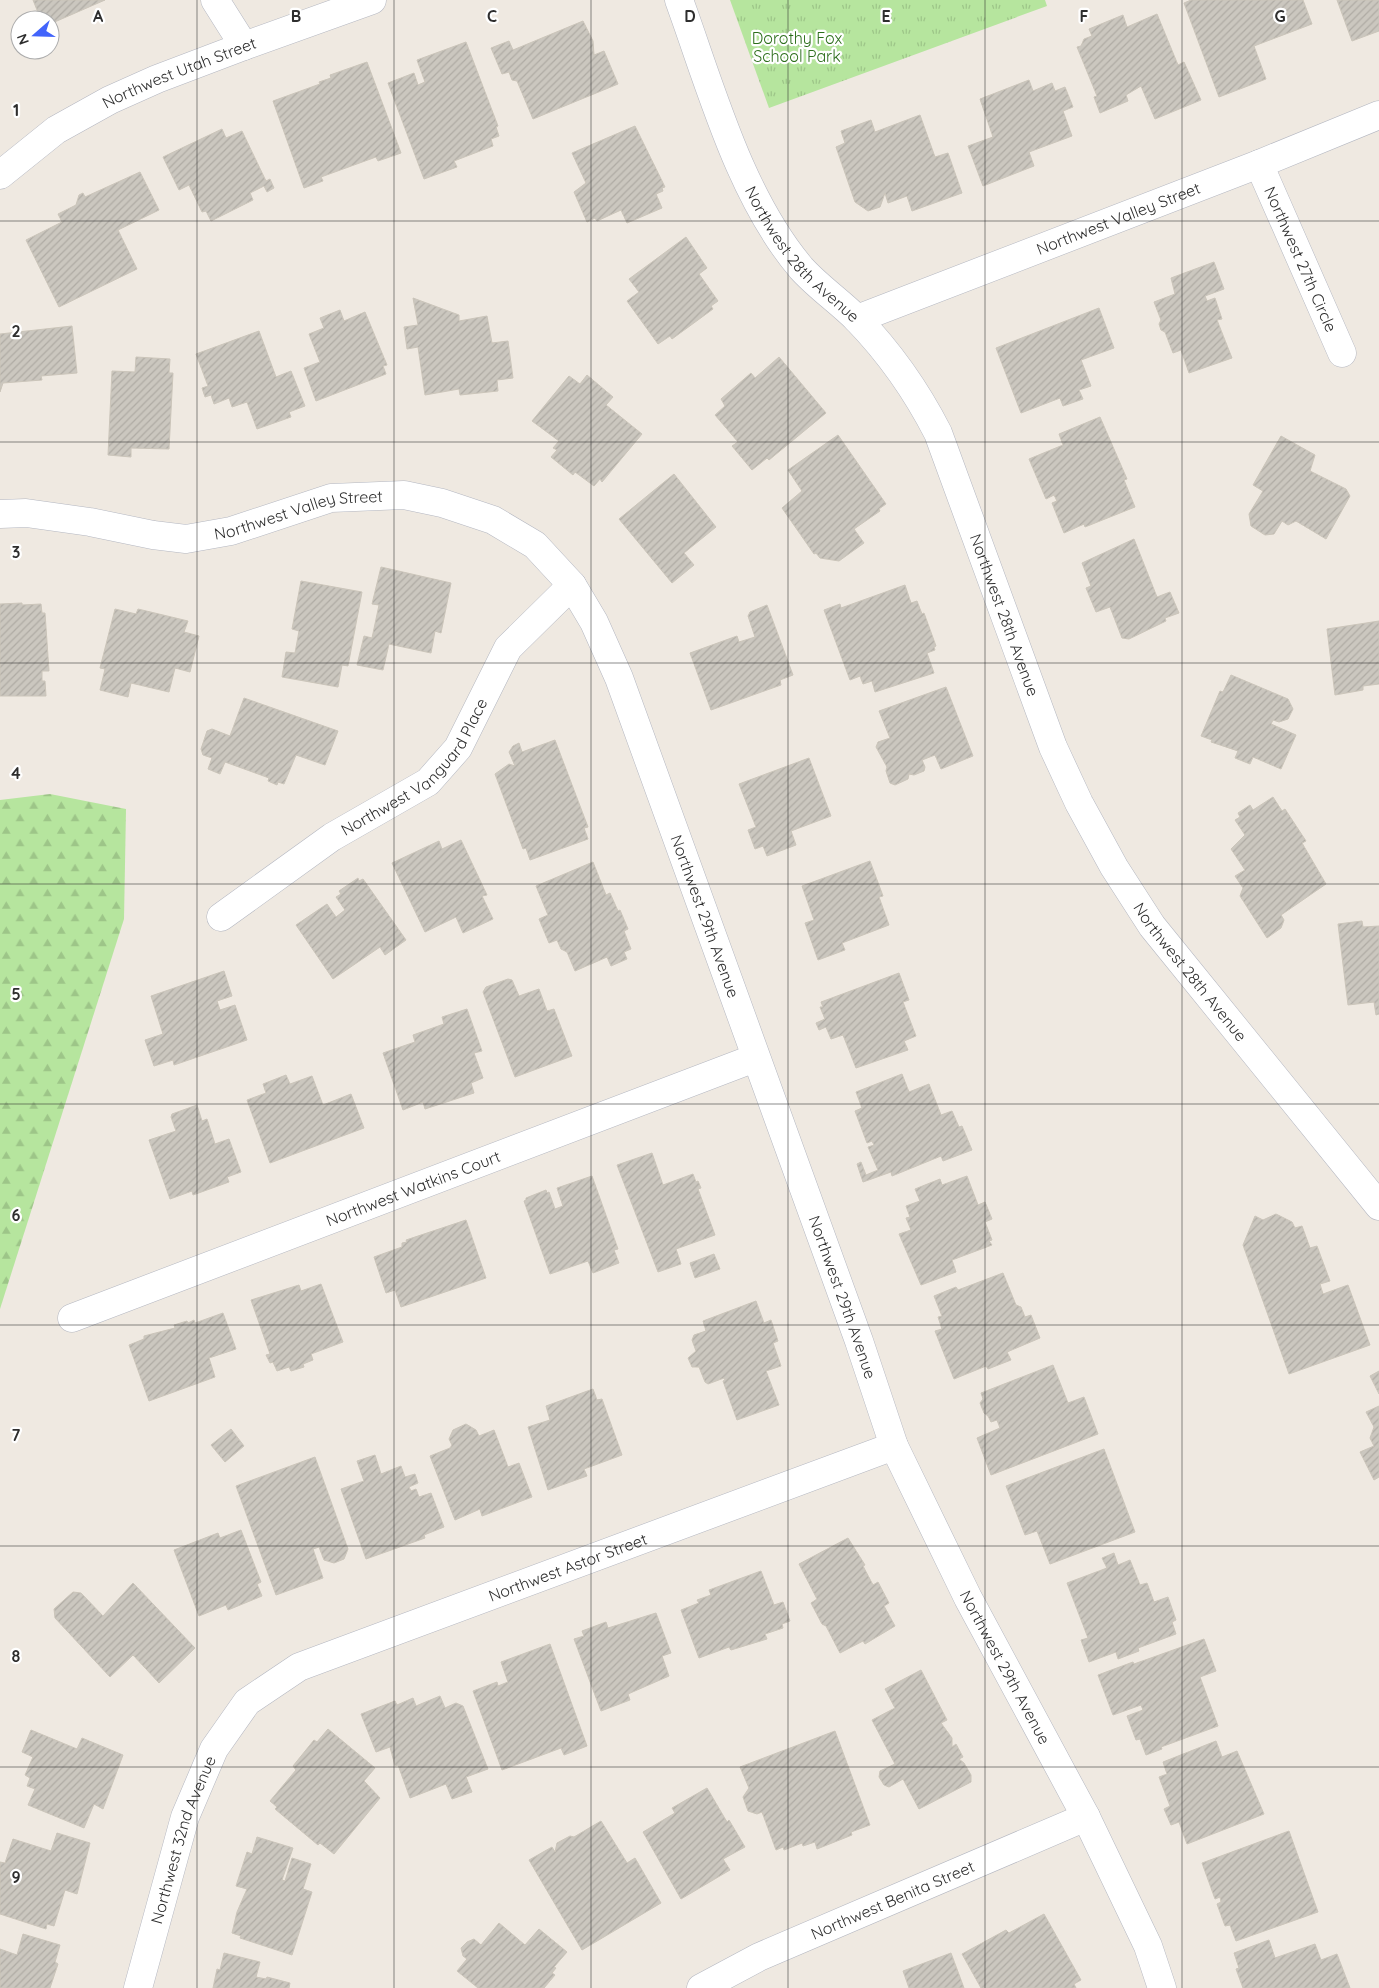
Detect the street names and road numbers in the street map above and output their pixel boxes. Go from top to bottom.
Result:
street label: Northwest Utah Street [98,33,259,113]
street label: Northwest Valley Street [1033,178,1203,259]
street label: Northwest 28th Avenue [741,183,864,326]
street label: Northwest 27th Circle [1260,183,1341,335]
street label: Northwest Valley Street [213,486,383,544]
street label: Northwest 28th Avenue [966,531,1044,699]
street label: Northwest Vanguard Place [337,695,491,840]
street label: Northwest 29th Avenue [667,832,744,1000]
street label: Northwest 28th Avenue [1129,898,1251,1045]
street label: Northwest Watkins Court [323,1146,503,1230]
street label: Northwest 29th Avenue [804,1213,881,1381]
street label: Northwest Astor Street [486,1529,650,1606]
street label: Northwest 29th Avenue [956,1587,1055,1748]
street label: Northwest 32nd Avenue [146,1753,220,1926]
street label: Northwest Benita Street [808,1856,977,1944]

